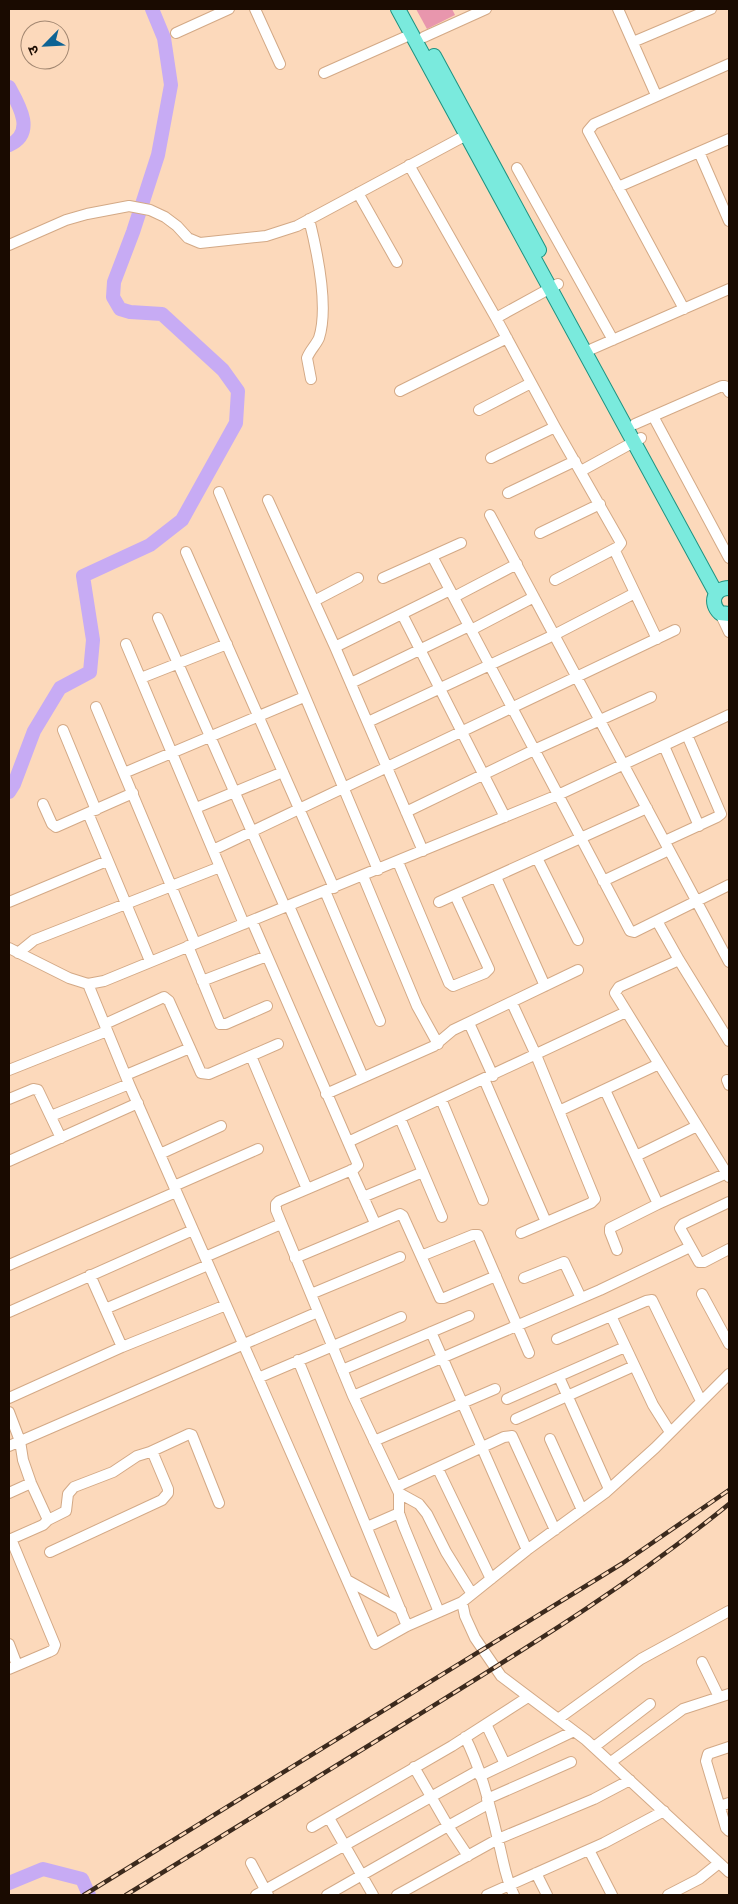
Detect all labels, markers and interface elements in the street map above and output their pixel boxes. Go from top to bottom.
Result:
north arrow [20,20,70,70]
text: उ [25,42,44,57]

